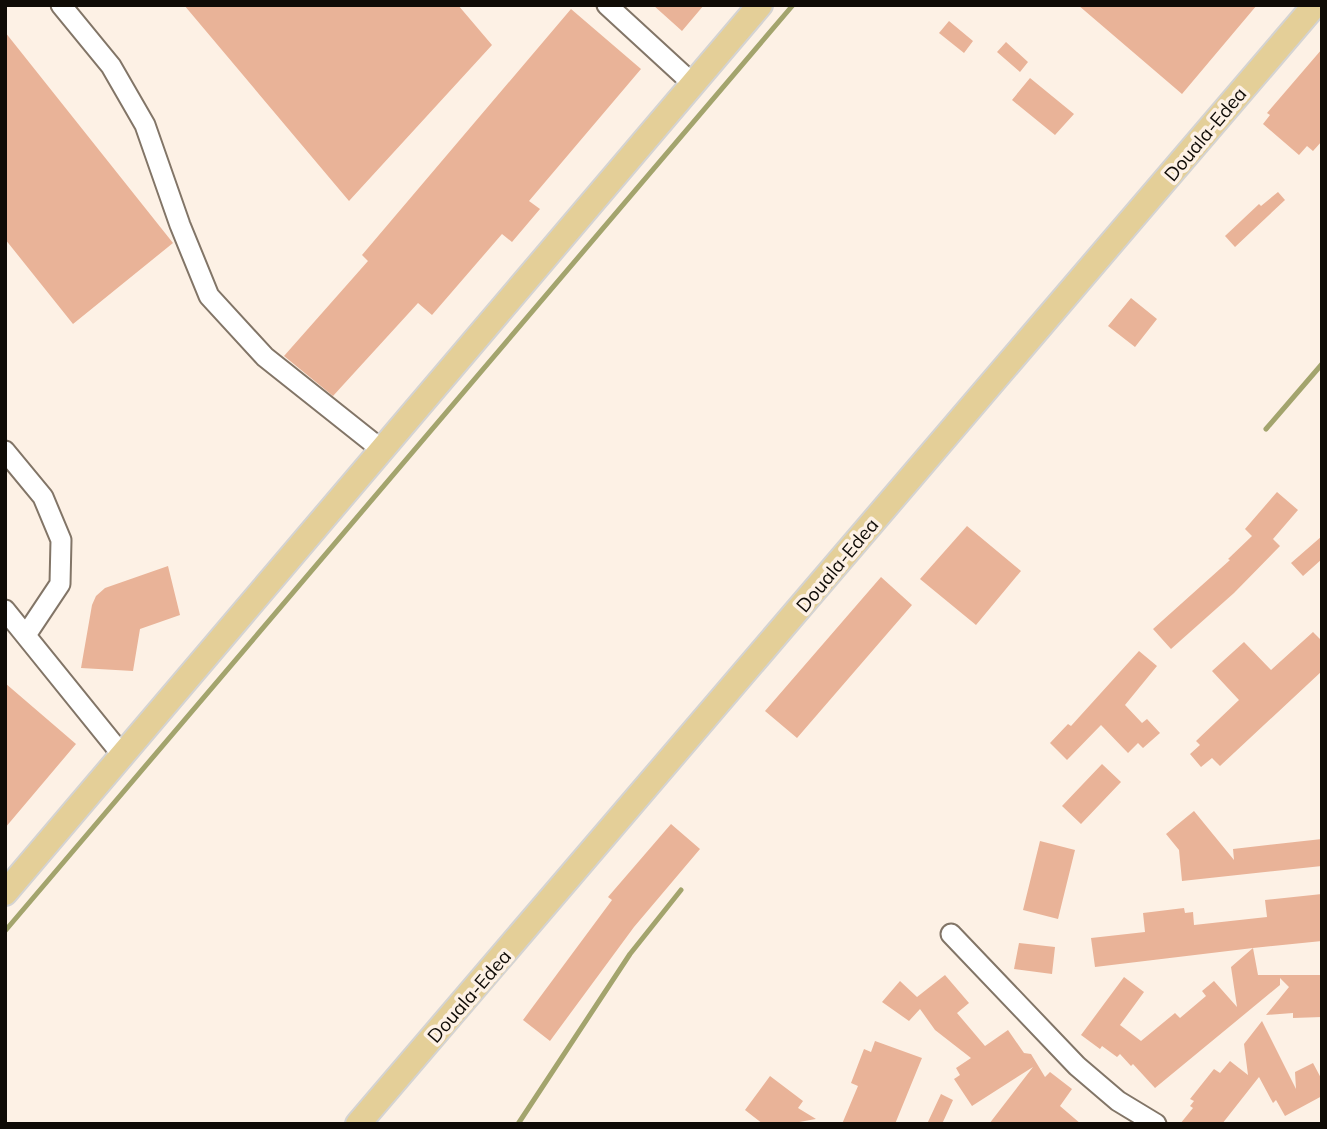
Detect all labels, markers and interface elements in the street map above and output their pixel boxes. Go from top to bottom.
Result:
street label: Douala-Edea [1159,82,1251,186]
street label: Douala-Edea [791,513,883,617]
street label: Douala-Edea [422,944,516,1048]

